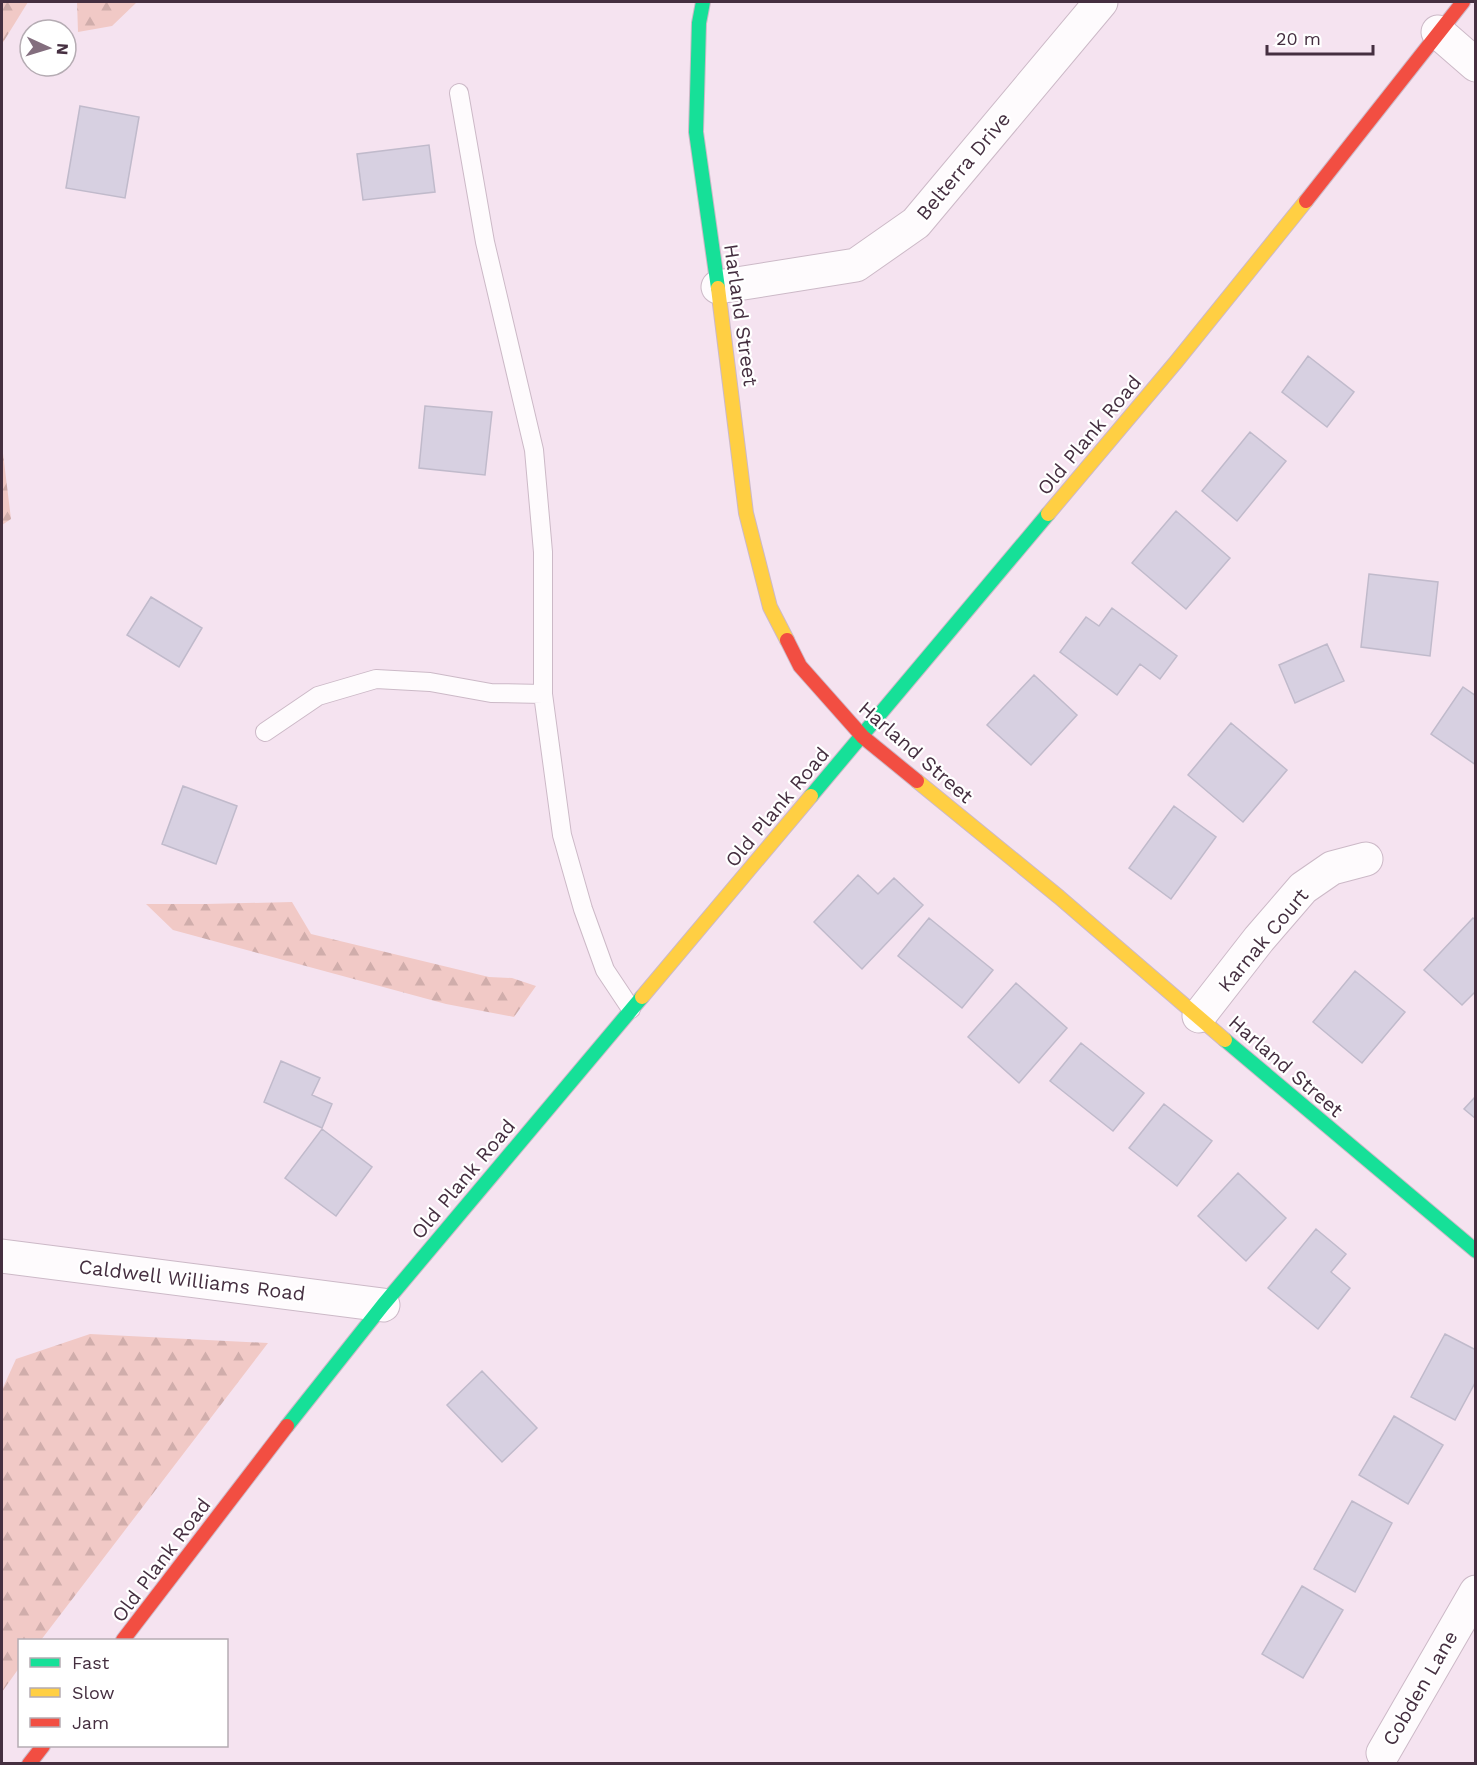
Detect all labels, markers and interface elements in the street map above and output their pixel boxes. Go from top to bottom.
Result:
north arrow [18,18,78,78]
scale bar [1267,18,1374,56]
text: 20 m [1276,28,1321,49]
text: N [53,42,72,56]
street label: Belterra Drive [911,107,1015,225]
street label: Harland Street [719,242,763,388]
street label: Old Plank Road [1032,370,1146,500]
street label: Harland Street [854,696,978,809]
street label: Old Plank Road [720,742,834,872]
street label: Karnak Court [1213,883,1314,997]
street label: Harland Street [1224,1010,1348,1123]
street label: Old Plank Road [406,1114,520,1244]
street label: Caldwell Williams Road [77,1254,307,1306]
street label: Old Plank Road [107,1493,215,1627]
street label: Cobden Lane [1377,1626,1463,1750]
legend [18,1639,228,1747]
text: Fast [72,1652,110,1673]
text: Slow [72,1682,115,1703]
text: Jam [72,1712,109,1733]

